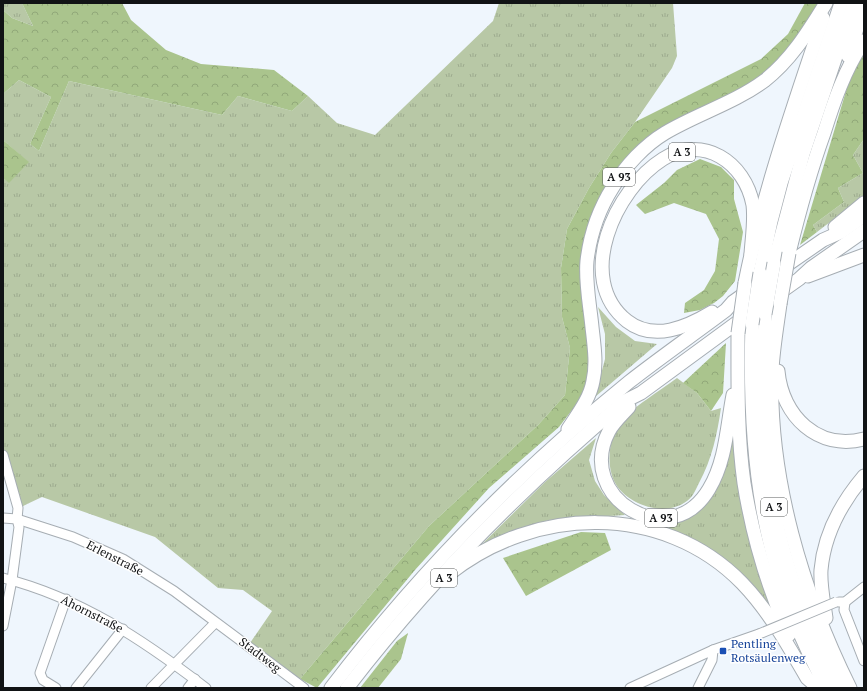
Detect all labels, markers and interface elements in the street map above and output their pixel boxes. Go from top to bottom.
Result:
road number: A 3 [669,143,695,161]
road number: A 93 [603,168,635,186]
road number: A 3 [761,498,787,516]
road number: A 93 [645,509,677,527]
street label: Erlenstraße [84,537,146,578]
road number: A 3 [431,569,457,587]
street label: Ahornstraße [59,592,126,636]
street label: Stadtweg [236,634,285,676]
place label: Pentling Rotsäulenweg [731,636,806,665]
marker: Pentling Rotsäulenweg [718,646,728,656]

